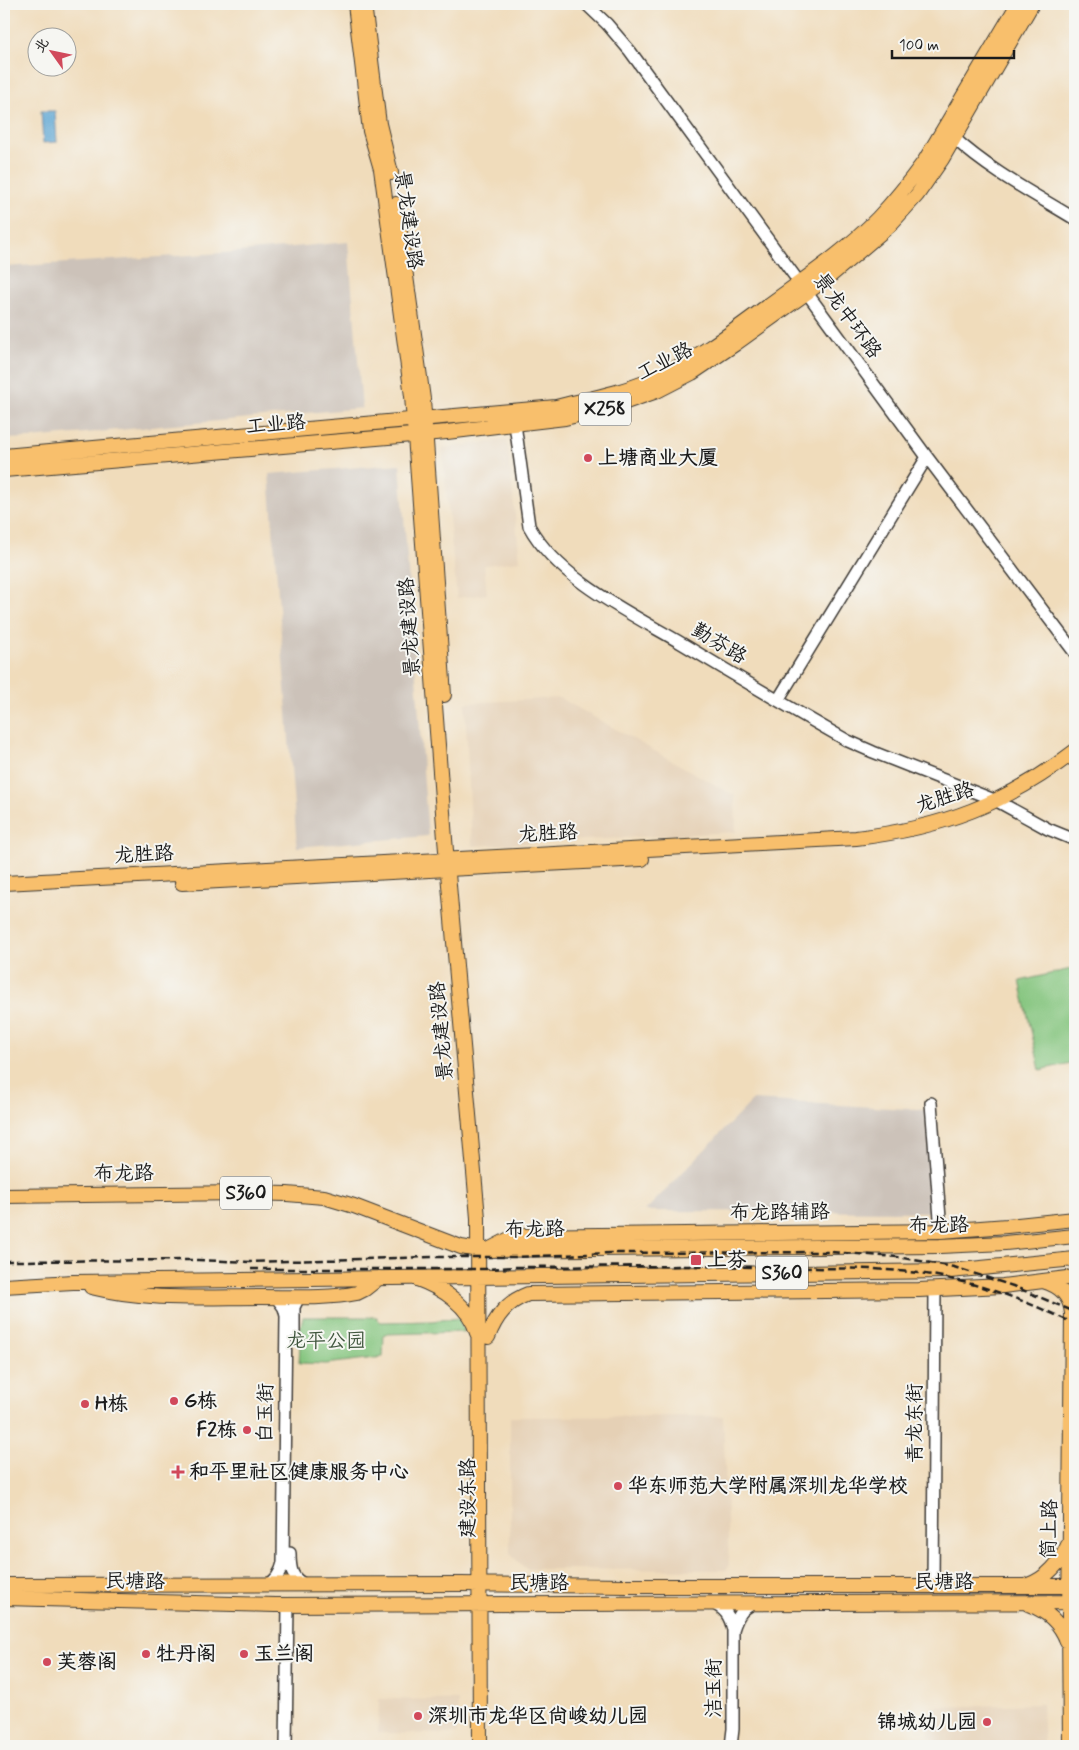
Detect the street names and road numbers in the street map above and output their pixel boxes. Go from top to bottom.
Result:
street label: 景龙建设路 [388,169,428,272]
street label: 景龙中环路 [807,268,888,365]
street label: 工业路 [632,336,699,388]
road number: X258 [579,392,631,426]
street label: 工业路 [245,409,308,441]
street label: 景龙建设路 [393,575,427,678]
street label: 勤芬路 [686,617,753,672]
street label: 龙胜路 [912,776,979,820]
street label: 龙胜路 [517,819,580,849]
street label: 龙胜路 [113,840,176,870]
street label: 景龙建设路 [424,979,460,1082]
street label: 布龙路 [94,1160,155,1188]
road number: S360 [220,1176,272,1210]
street label: 布龙路辅路 [730,1199,831,1227]
street label: 布龙路 [909,1212,970,1240]
street label: 布龙路 [505,1216,566,1244]
road number: S360 [756,1256,808,1290]
street label: 白玉街 [252,1383,280,1443]
street label: 青龙东街 [902,1383,929,1463]
street label: 建设东路 [455,1457,482,1538]
street label: 简上路 [1036,1498,1064,1559]
street label: 民塘路 [105,1568,166,1596]
street label: 民塘路 [914,1569,975,1596]
street label: 民塘路 [509,1570,570,1597]
street label: 洁玉街 [701,1658,728,1718]

